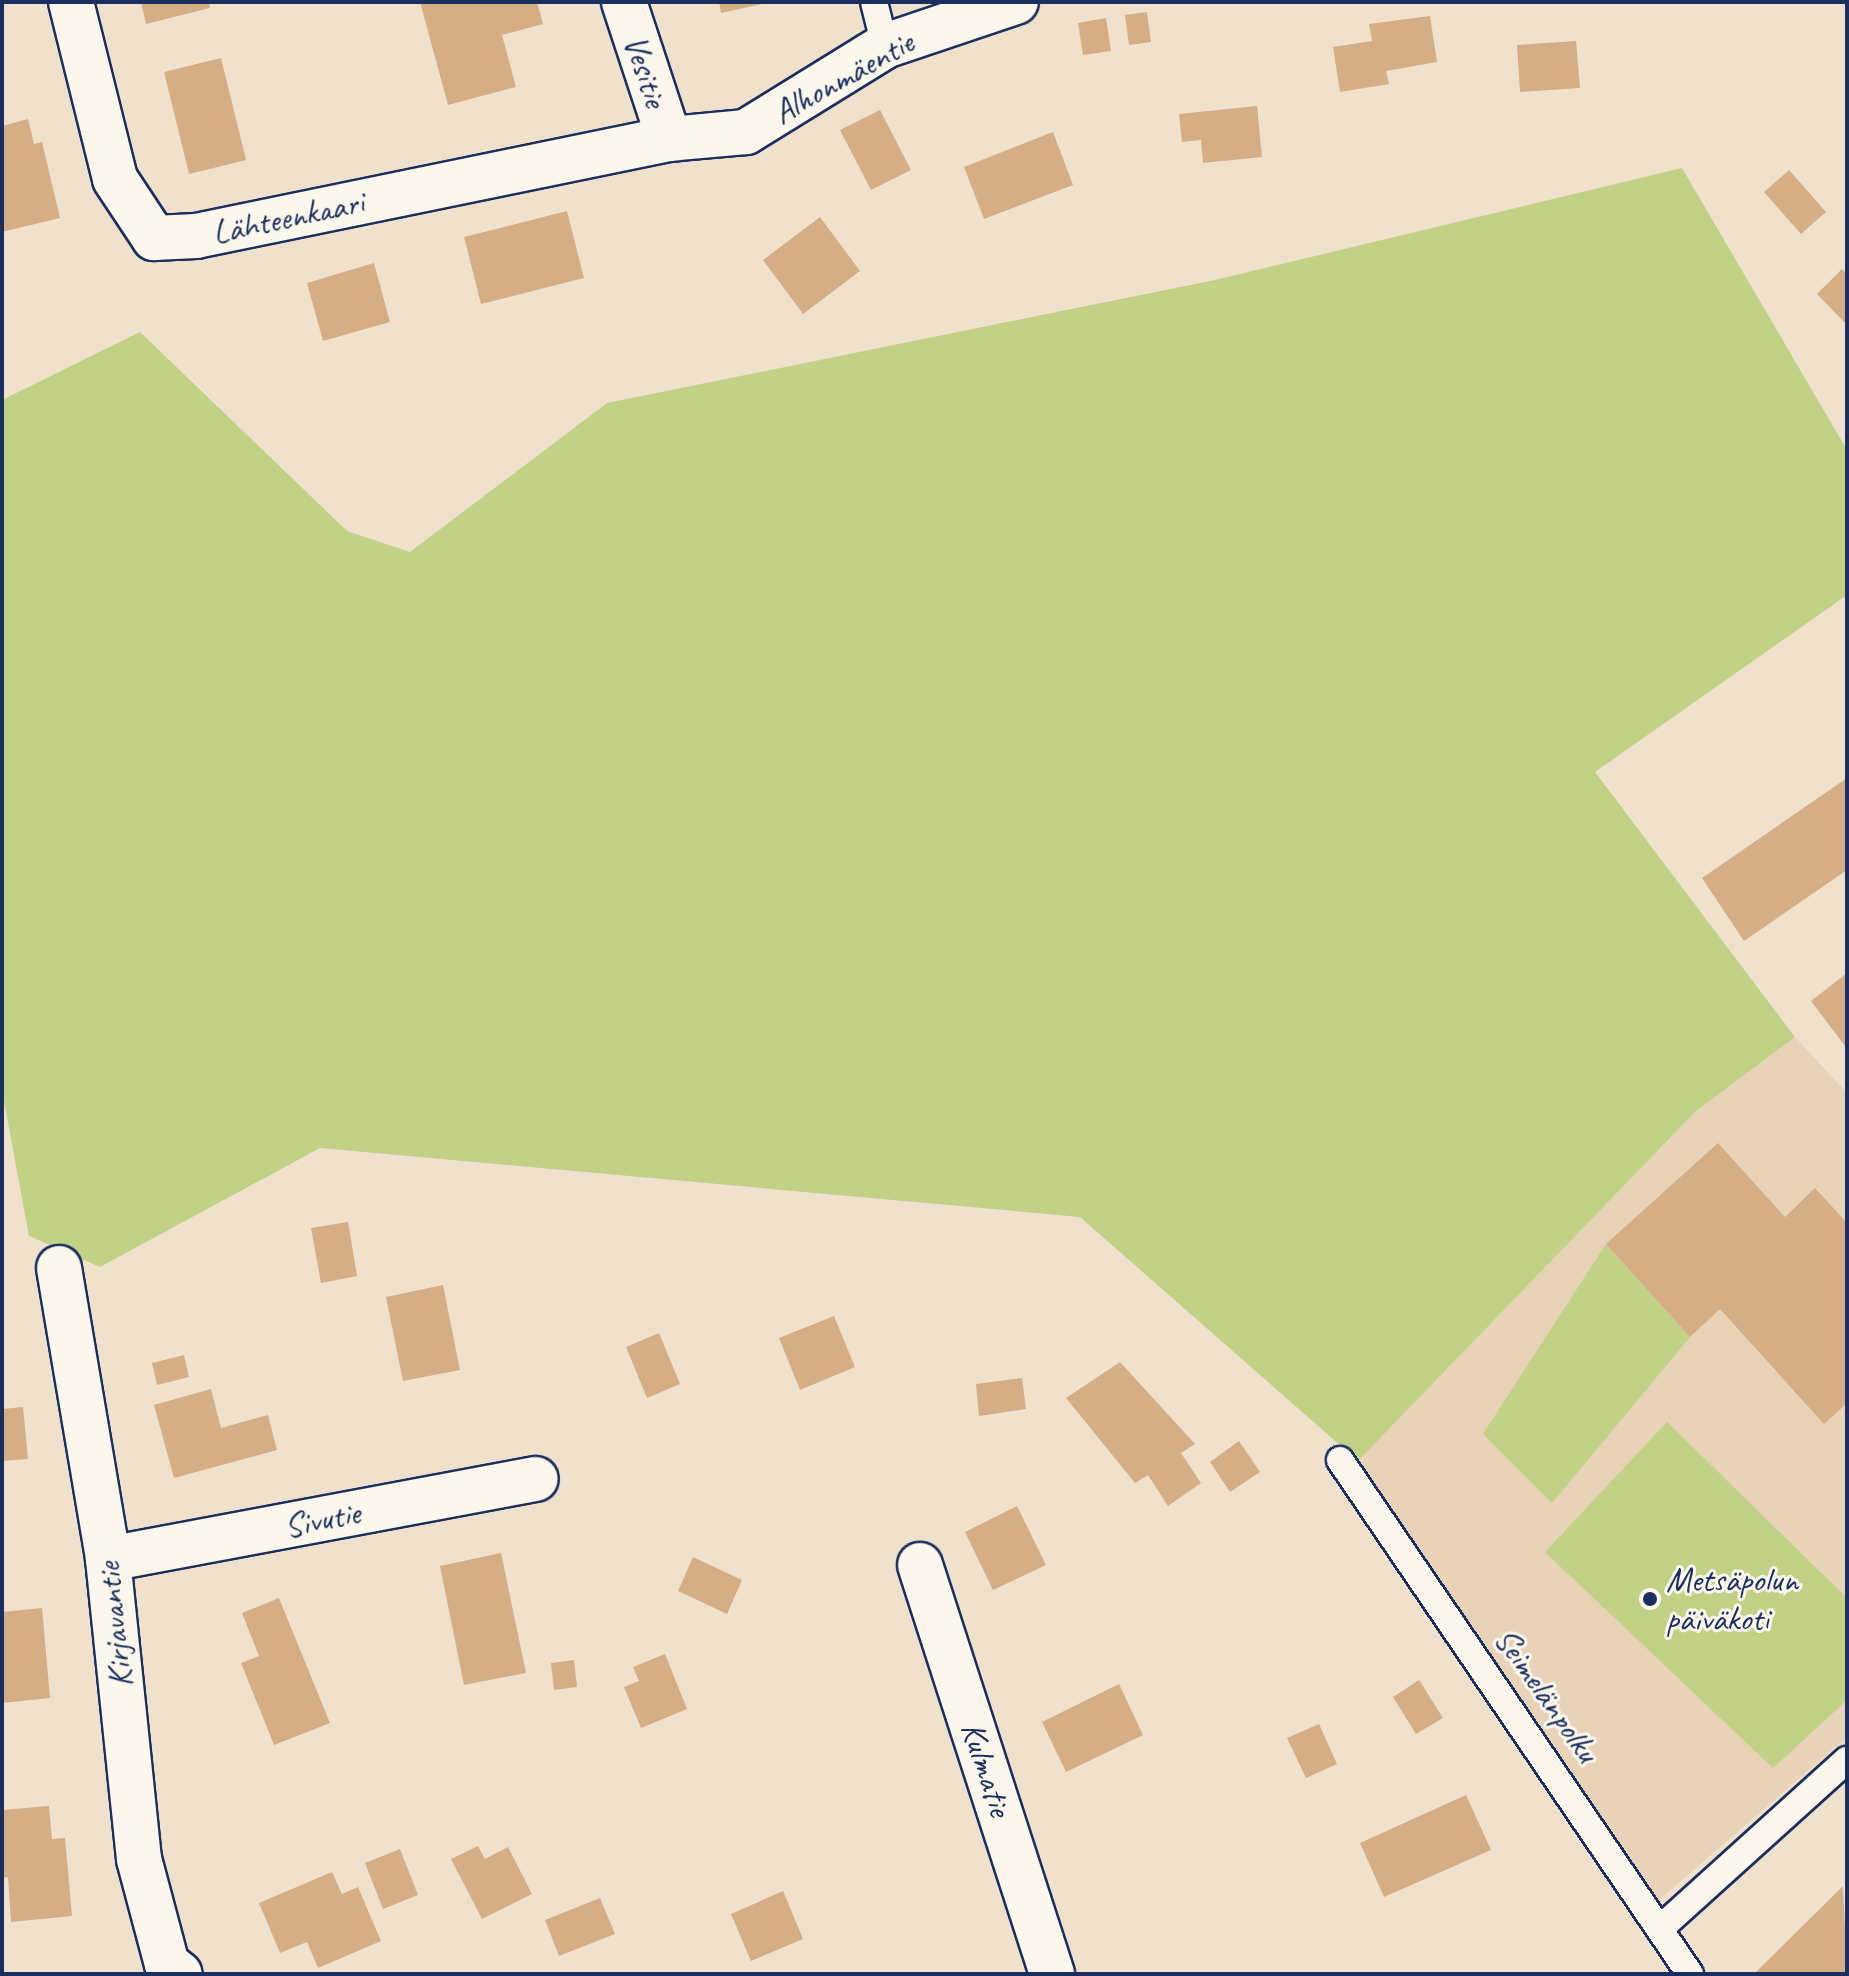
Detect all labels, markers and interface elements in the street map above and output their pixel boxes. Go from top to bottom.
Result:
street label: Alhonmäentie [766,22,920,132]
street label: Vesitie [615,30,677,112]
street label: Lähteenkaari [209,181,367,253]
street label: Sivutie [281,1492,363,1546]
place label: Metsäpolun päiväkoti [1666,1559,1798,1638]
street label: Kirjavantie [87,1560,141,1690]
marker: Metsäpolun päiväkoti [1641,1590,1659,1608]
street label: Seimelänpolku [1486,1620,1608,1770]
street label: Kulmatie [953,1717,1021,1821]

